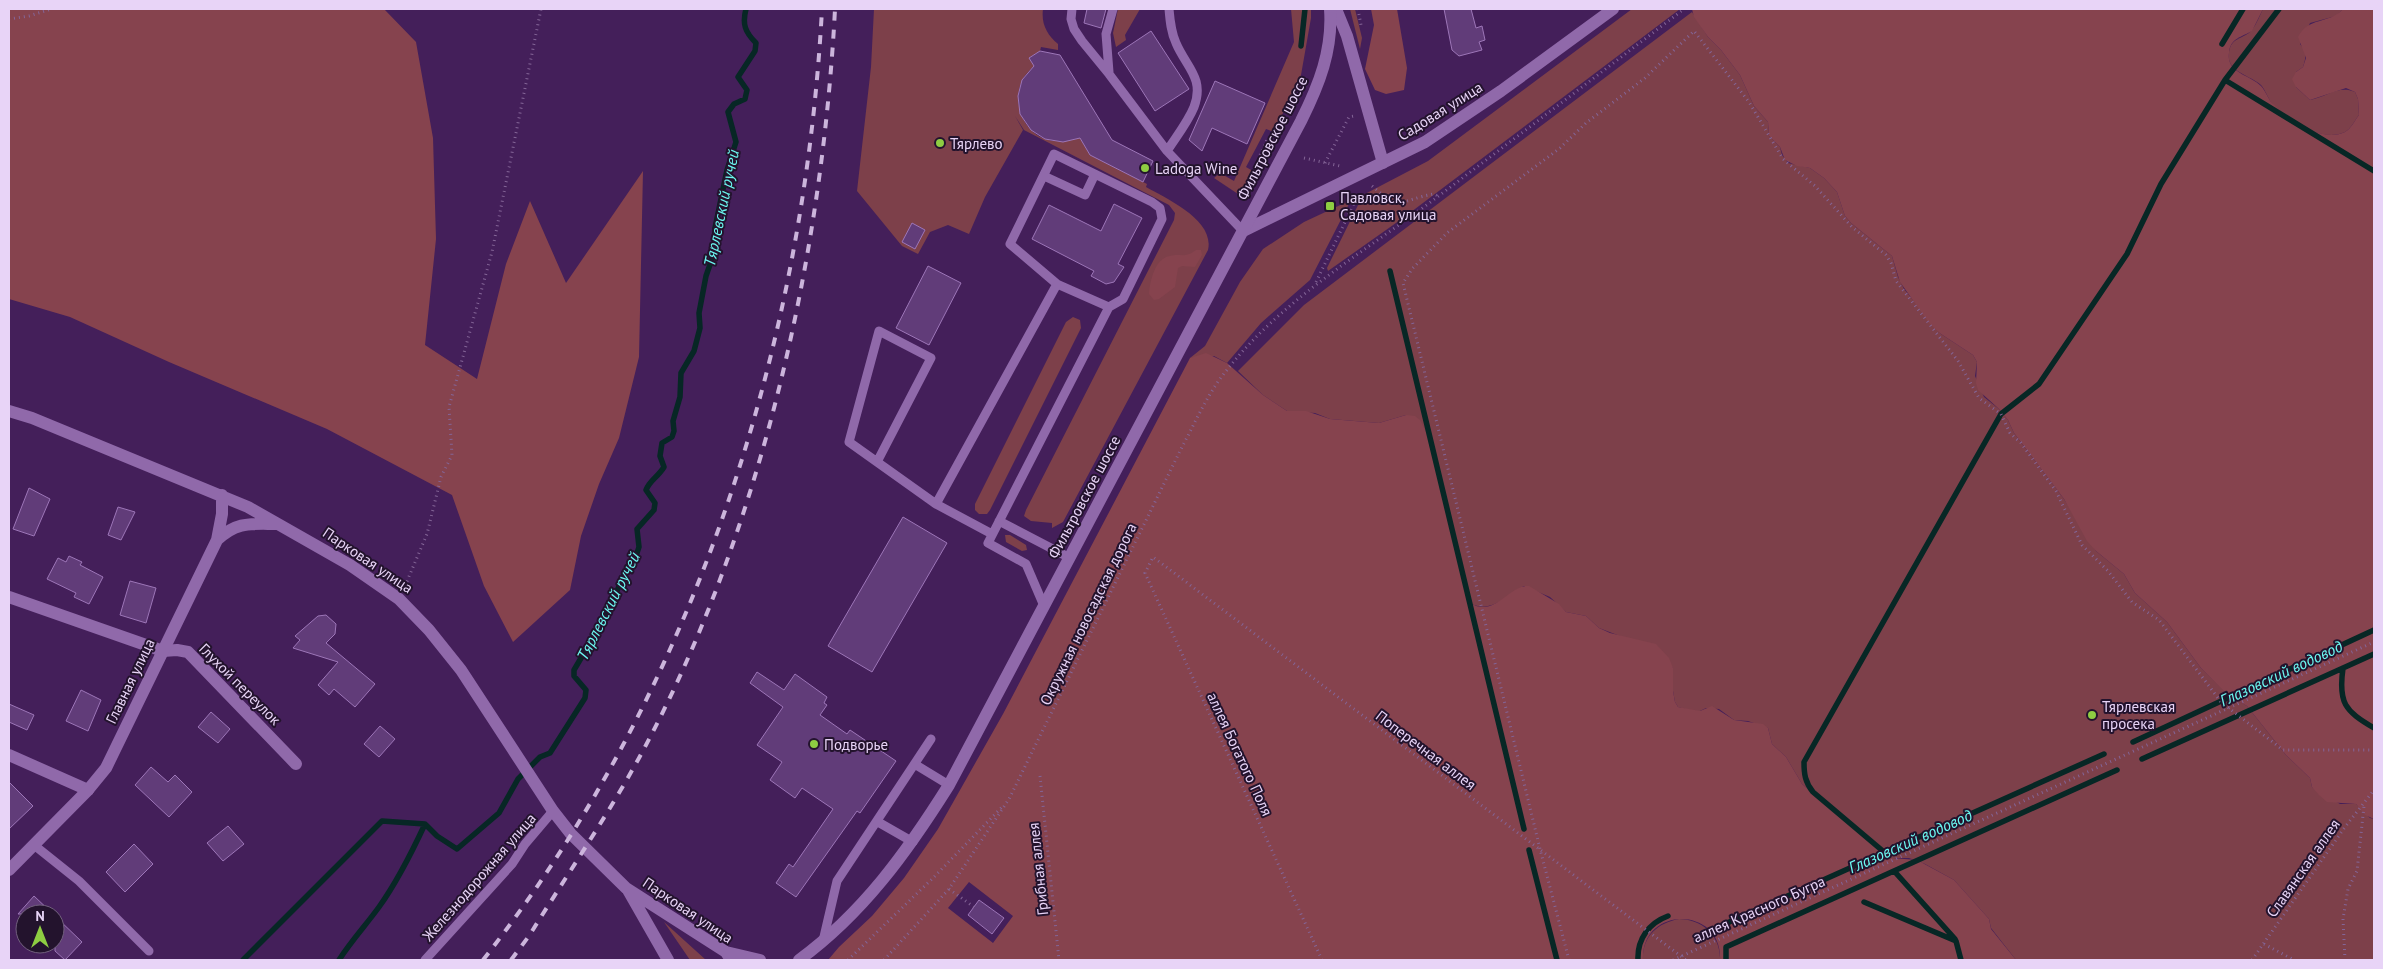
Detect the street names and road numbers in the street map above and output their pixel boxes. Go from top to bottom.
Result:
street label: Фильтровское шоссе [1233,73,1311,203]
street label: Садовая улица [1394,77,1486,145]
street label: Фильтровское шоссе [1044,432,1124,562]
street label: Окружная новосадская дорога [1035,520,1141,708]
street label: Парковая улица [319,523,417,597]
street label: Главная улица [101,635,159,727]
street label: Глухой переулок [195,639,285,729]
street label: аллея Богатого Поля [1203,689,1277,819]
street label: Поперечная аллея [1372,706,1480,794]
street label: Железнодорожная улица [417,809,540,946]
street label: Славянская аллея [2262,815,2344,921]
street label: Грибная аллея [1024,822,1052,916]
street label: аллея Красного Бугра [1690,871,1828,947]
street label: Парковая улица [639,873,737,947]

